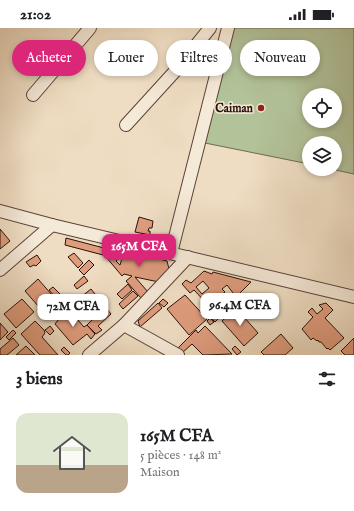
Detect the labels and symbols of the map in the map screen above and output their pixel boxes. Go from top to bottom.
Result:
place label: Caiman [215,101,254,116]
marker: Caiman [256,103,266,113]
pin: 165M CFA [98,234,180,268]
pin: 96.4M CFA [194,293,286,327]
pin: 72M CFA [36,294,110,328]

